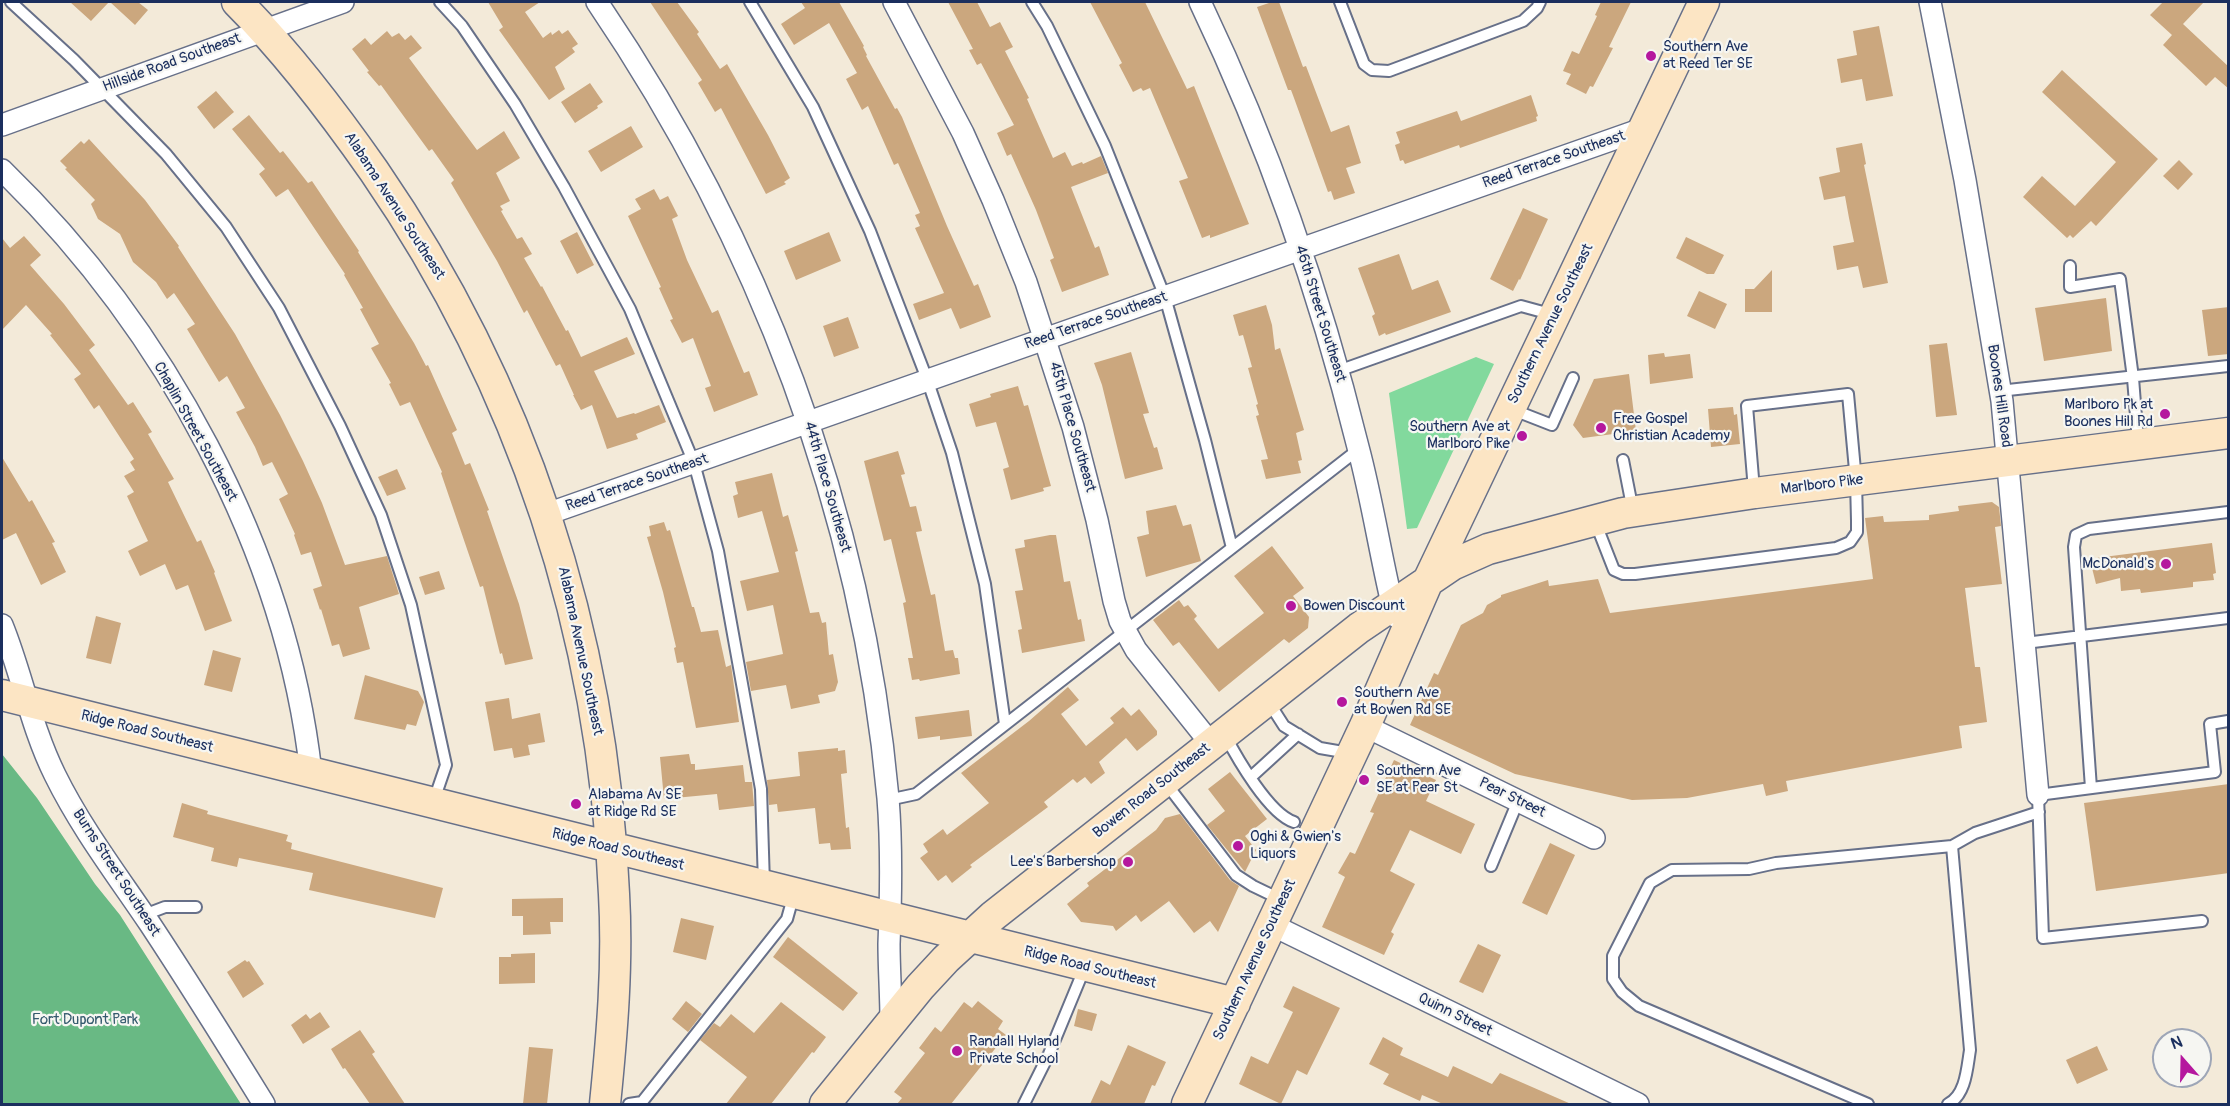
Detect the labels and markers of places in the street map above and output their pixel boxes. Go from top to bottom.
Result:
place label: Southern Ave at Reed Ter SE [1663,38,1753,73]
marker: Southern Ave at Reed Ter SE [1644,49,1658,63]
place label: Marlboro Pk at Boones Hill Rd [2064,396,2153,431]
marker: Marlboro Pk at Boones Hill Rd [2158,407,2172,421]
place label: Free Gospel Christian Academy [1613,410,1730,445]
place label: Southern Ave at Marlboro Pike [1409,418,1510,453]
marker: Free Gospel Christian Academy [1594,421,1608,435]
marker: Southern Ave at Marlboro Pike [1515,429,1529,443]
place label: McDonald's [2082,555,2154,573]
marker: McDonald's [2159,557,2173,571]
place label: Bowen Discount [1303,597,1405,615]
marker: Bowen Discount [1284,599,1298,613]
place label: Southern Ave at Bowen Rd SE [1354,684,1451,719]
marker: Southern Ave at Bowen Rd SE [1335,695,1349,709]
place label: Southern Ave SE at Pear St [1376,762,1461,797]
marker: Southern Ave SE at Pear St [1357,773,1371,787]
place label: Alabama Av SE at Ridge Rd SE [588,786,682,821]
marker: Alabama Av SE at Ridge Rd SE [569,797,583,811]
place label: Oghi & Gwien's Liquors [1250,828,1341,863]
marker: Oghi & Gwien's Liquors [1231,839,1245,853]
place label: Lee's Barbershop [1010,853,1116,871]
marker: Lee's Barbershop [1121,855,1135,869]
place label: Randall Hyland Private School [969,1033,1059,1068]
marker: Randall Hyland Private School [950,1044,964,1058]

